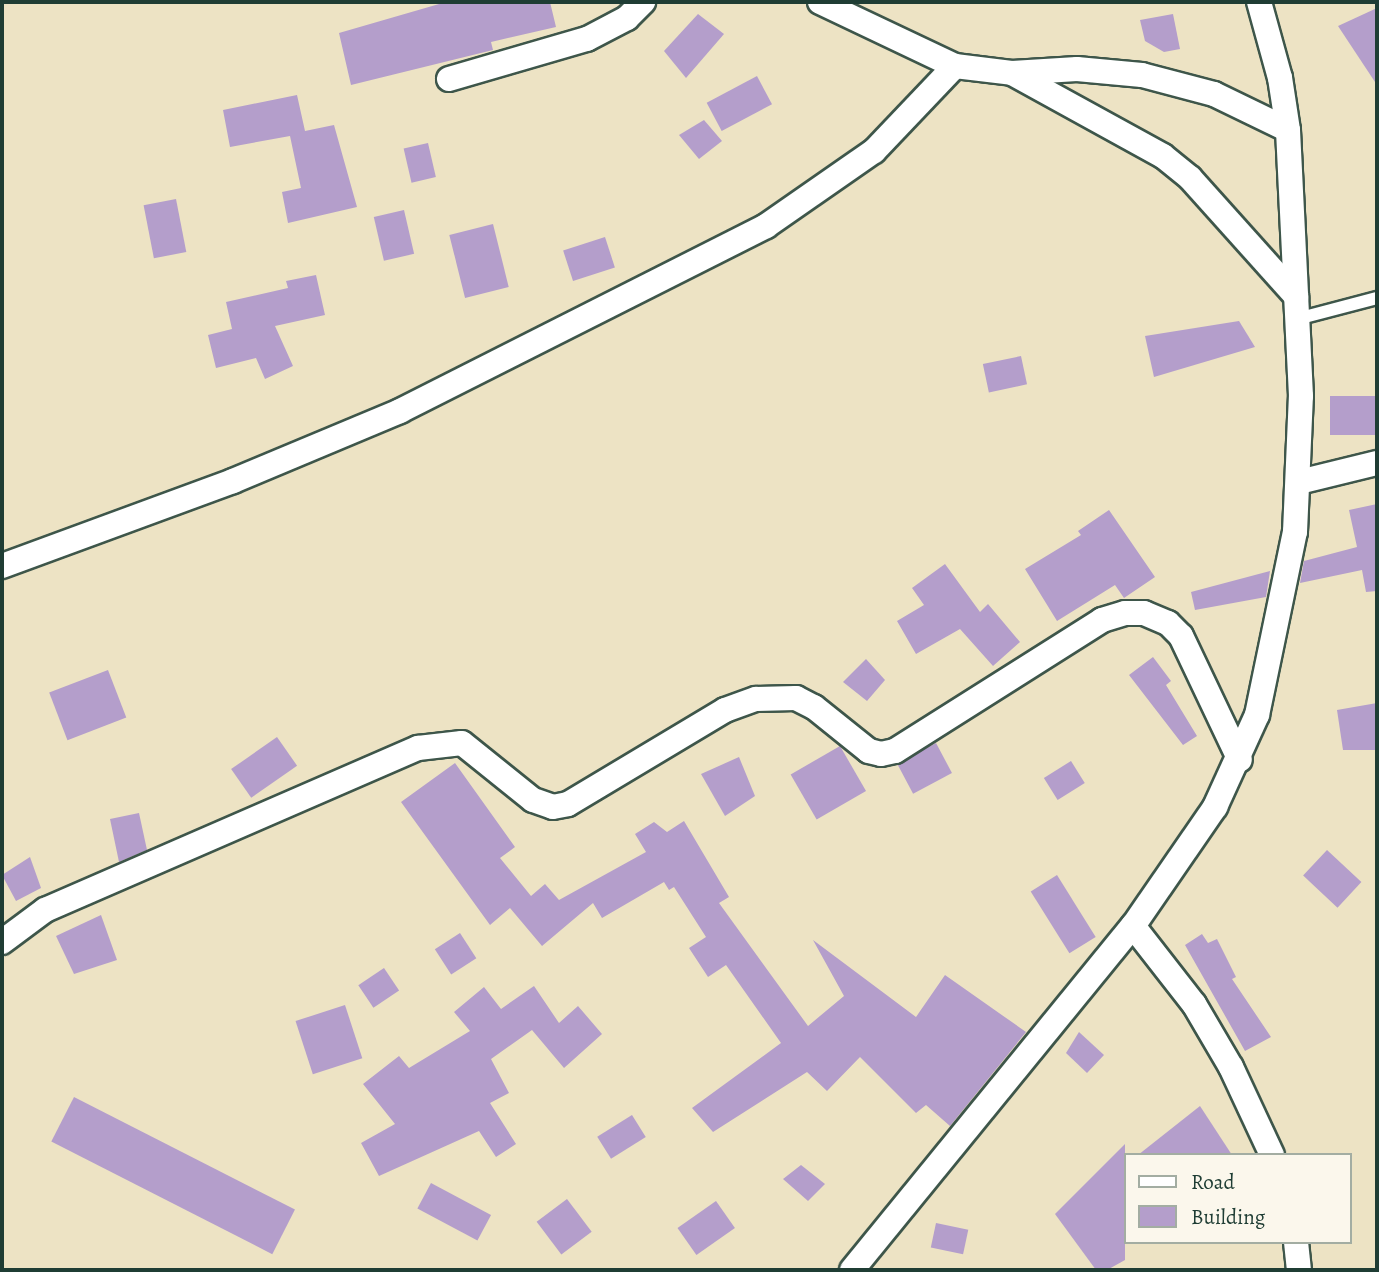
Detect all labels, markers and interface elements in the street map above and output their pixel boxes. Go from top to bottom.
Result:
legend [1124,1153,1351,1244]
text: Road [1191,1168,1235,1196]
text: Building [1191,1203,1265,1231]

